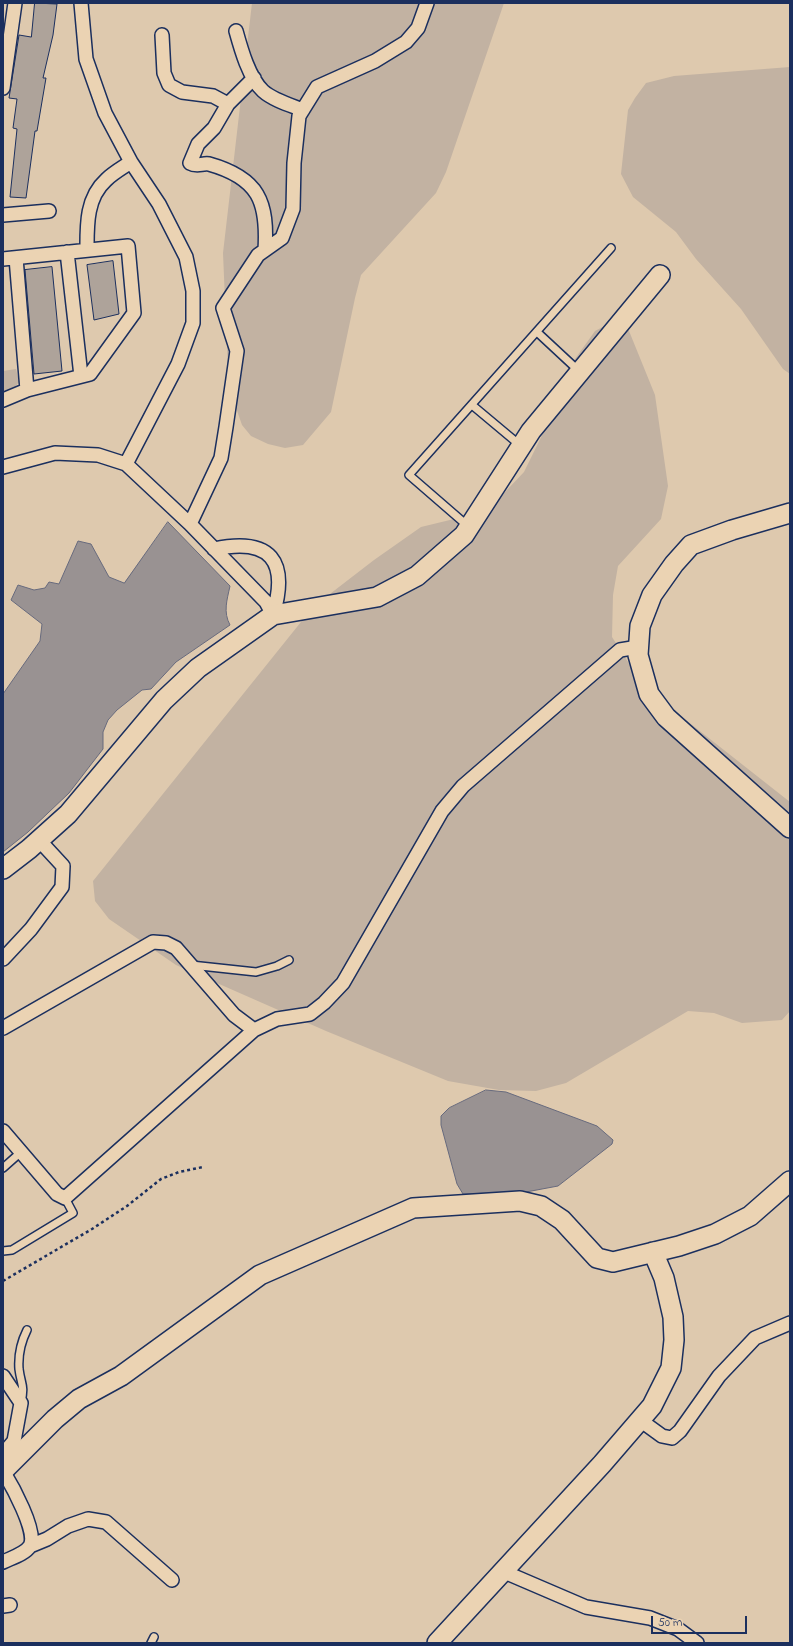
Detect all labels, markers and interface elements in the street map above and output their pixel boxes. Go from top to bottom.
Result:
scale bar [653,1608,749,1634]
text: 50 m [658,1614,682,1632]

